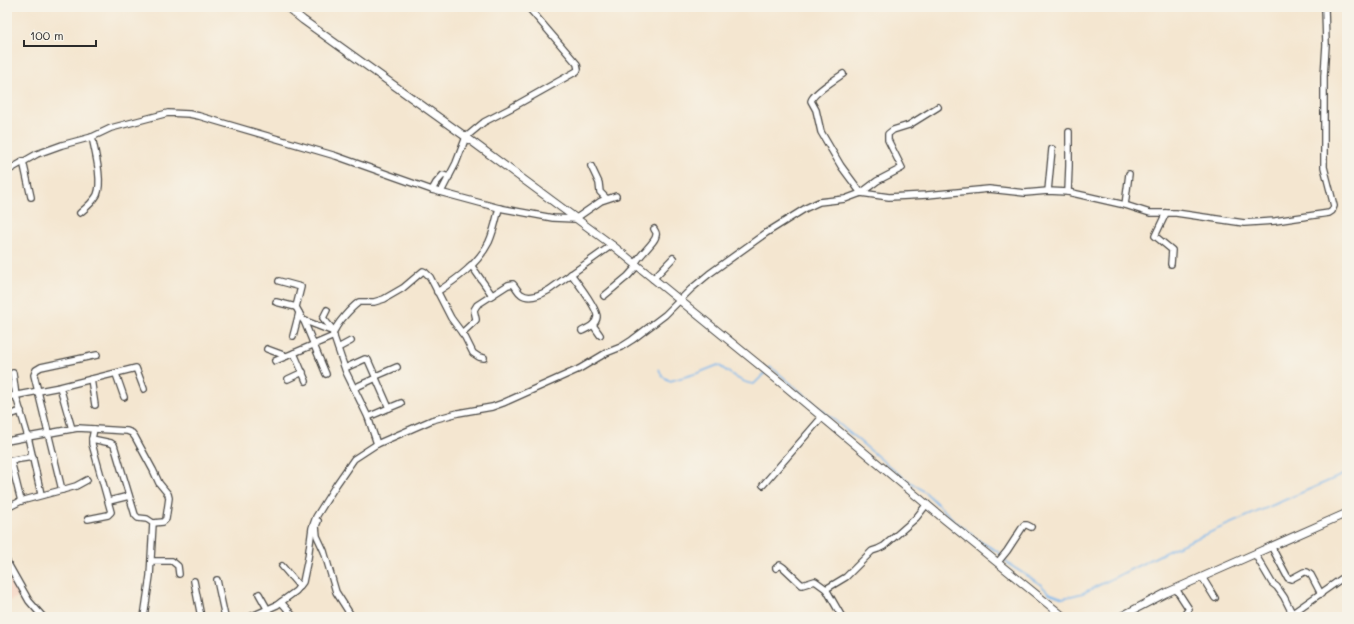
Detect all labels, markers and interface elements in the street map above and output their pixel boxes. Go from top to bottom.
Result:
scale bar [24,22,96,48]
text: 100 m [30,27,64,43]

